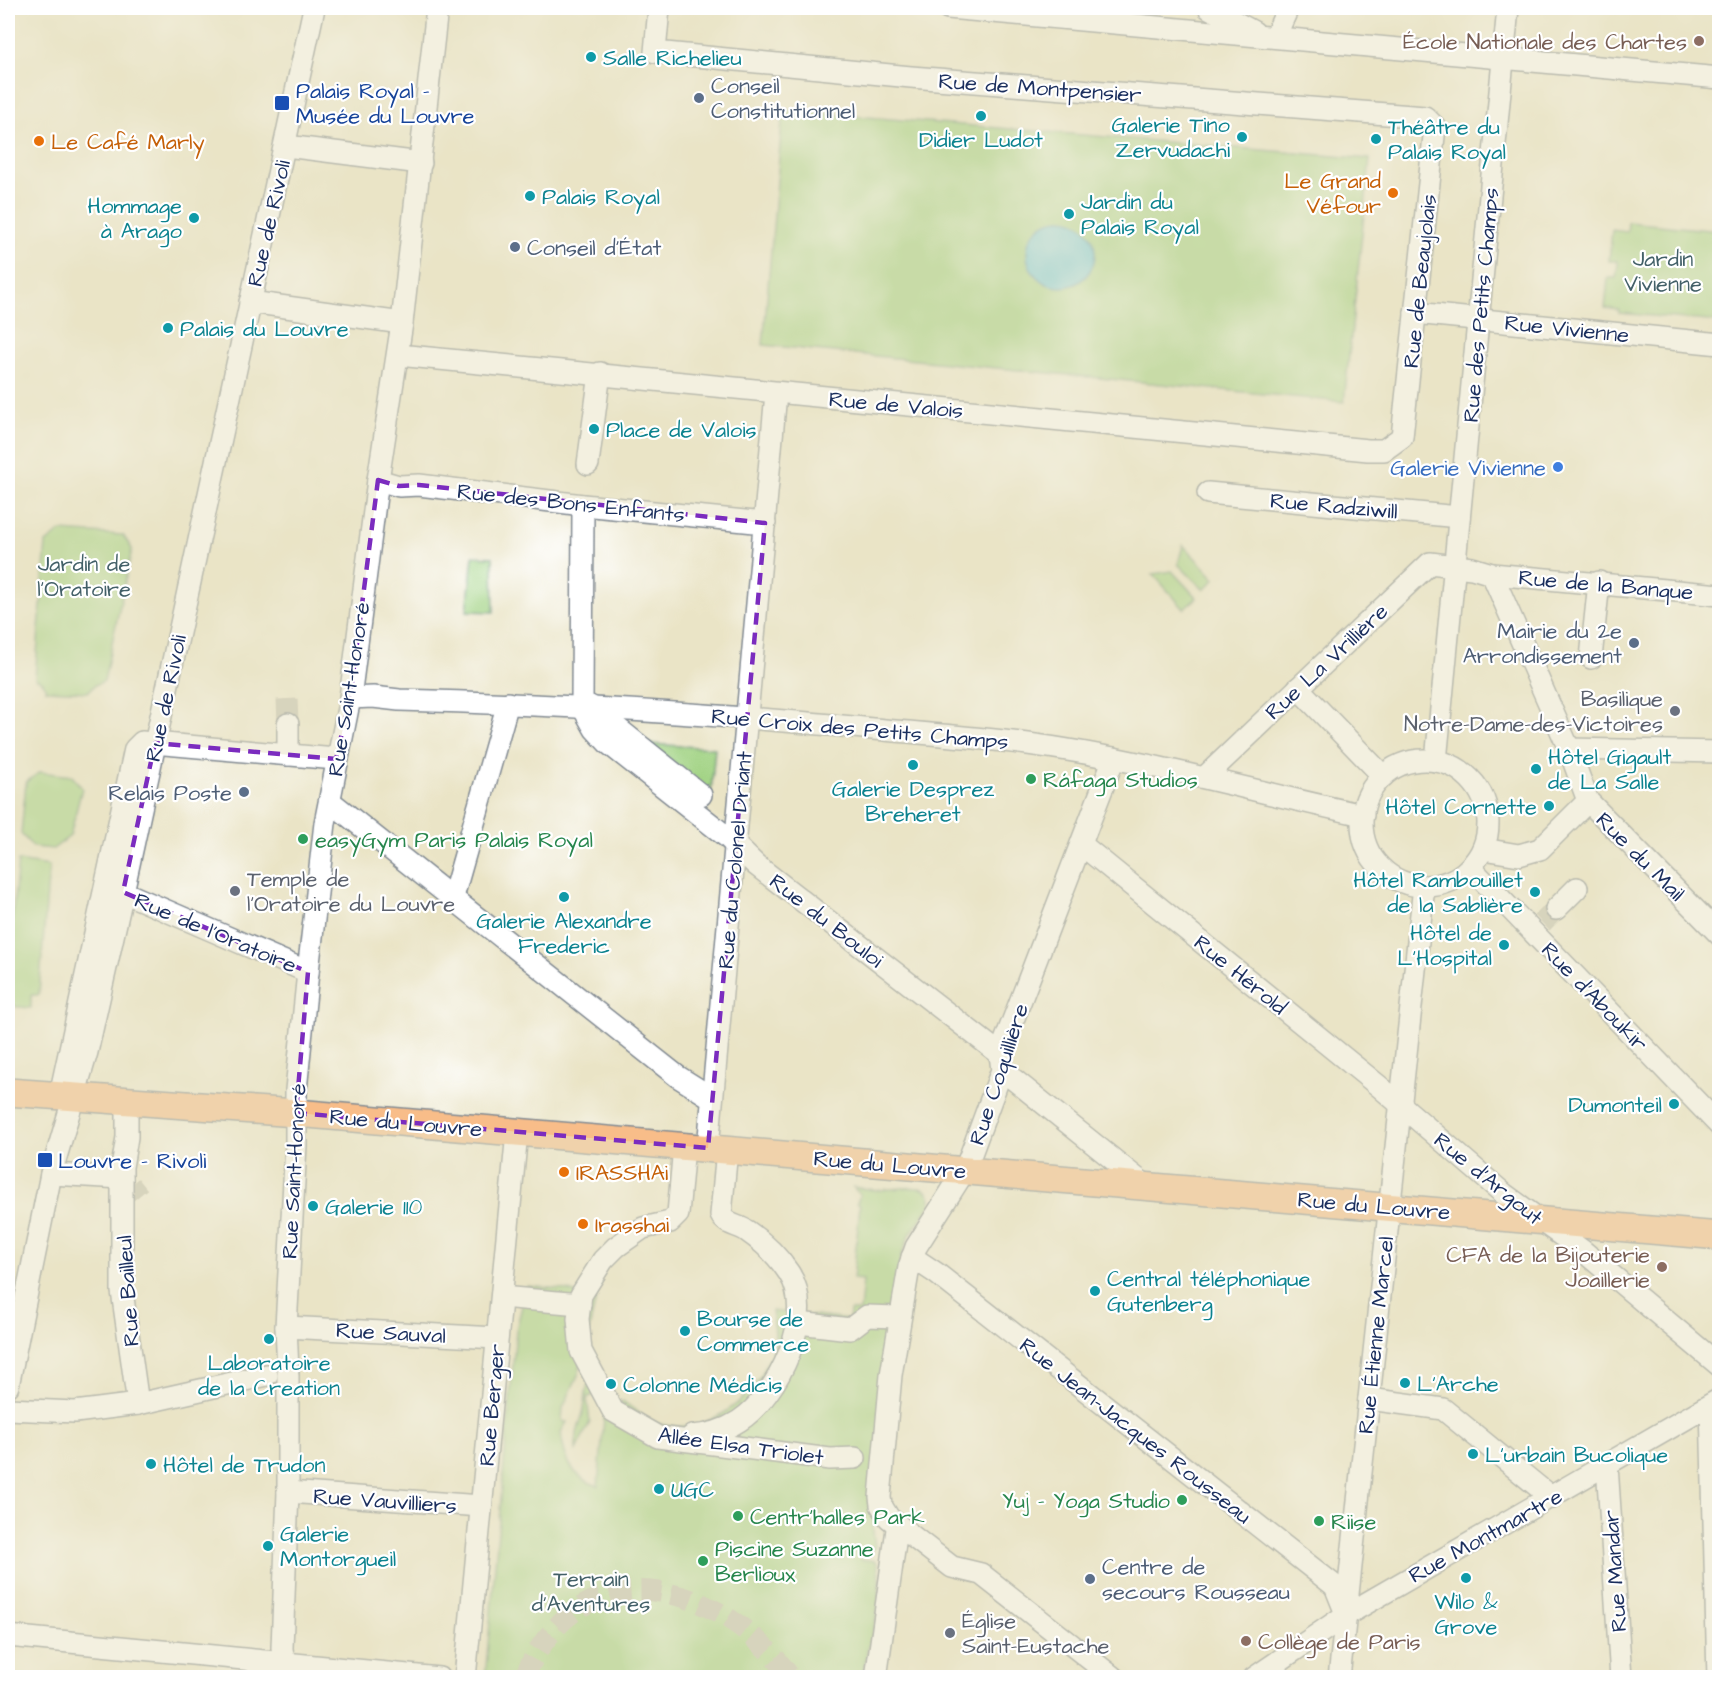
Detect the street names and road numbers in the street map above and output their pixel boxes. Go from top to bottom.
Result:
street label: Rue de Montpensier [937,66,1143,111]
street label: Rue de Rivoli [240,157,299,290]
street label: Rue des Petits Champs [1456,186,1507,424]
street label: Rue de Beaujolais [1396,193,1445,370]
street label: Rue Vivienne [1503,308,1631,351]
street label: Rue de Valois [827,384,964,427]
street label: Rue des Bons Enfants [456,476,686,531]
street label: Rue Radziwill [1269,485,1399,528]
street label: Rue de la Banque [1517,562,1695,609]
street label: Rue La Vrillière [1259,597,1396,727]
street label: Rue Saint-Honoré [320,600,379,779]
street label: Rue de Rivoli [138,632,195,765]
street label: Rue Croix des Petits Champs [710,701,1010,758]
street label: Rue du Colonel Driant [711,750,760,970]
street label: Rue du Mail [1588,805,1692,909]
street label: Rue du Bouloi [762,867,890,976]
street label: Rue de l'Oratoire [130,885,301,982]
street label: Rue Hérold [1187,928,1293,1022]
street label: Rue d'Aboukir [1534,935,1654,1059]
street label: Rue Coquillière [962,999,1037,1149]
street label: Rue Saint-Honoré [274,1082,315,1260]
street label: Rue du Louvre [328,1101,484,1146]
street label: Rue d'Argout [1426,1125,1549,1234]
street label: Rue du Louvre [812,1143,968,1188]
street label: Rue du Louvre [1296,1184,1452,1229]
street label: Rue Bailleul [109,1234,148,1347]
street label: Rue Étienne Marcel [1351,1235,1402,1435]
street label: Rue Sauval [335,1315,447,1352]
street label: Rue Jean-Jacques Rousseau [1013,1331,1258,1532]
street label: Rue Berger [472,1343,514,1468]
street label: Allée Elsa Triolet [656,1420,826,1473]
street label: Rue Vauvilliers [312,1481,458,1522]
street label: Rue Montmartre [1403,1481,1568,1591]
street label: Rue Mandar [1596,1509,1635,1633]

